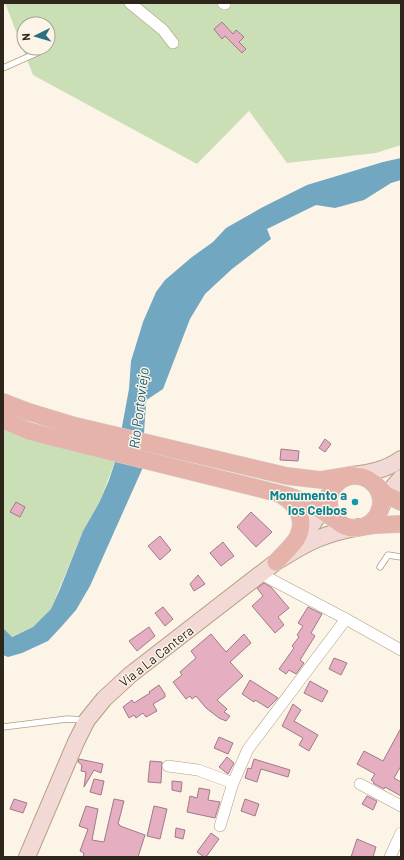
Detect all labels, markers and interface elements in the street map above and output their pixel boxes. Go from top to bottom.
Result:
north arrow [16,16,56,56]
text: N [19,33,32,41]
water label: Río Portoviejo [125,367,152,449]
place label: Monumento a los Ceibos [270,487,347,518]
marker: Monumento a los Ceibos [350,497,360,507]
street label: Vía a La Cantera [116,622,196,690]

